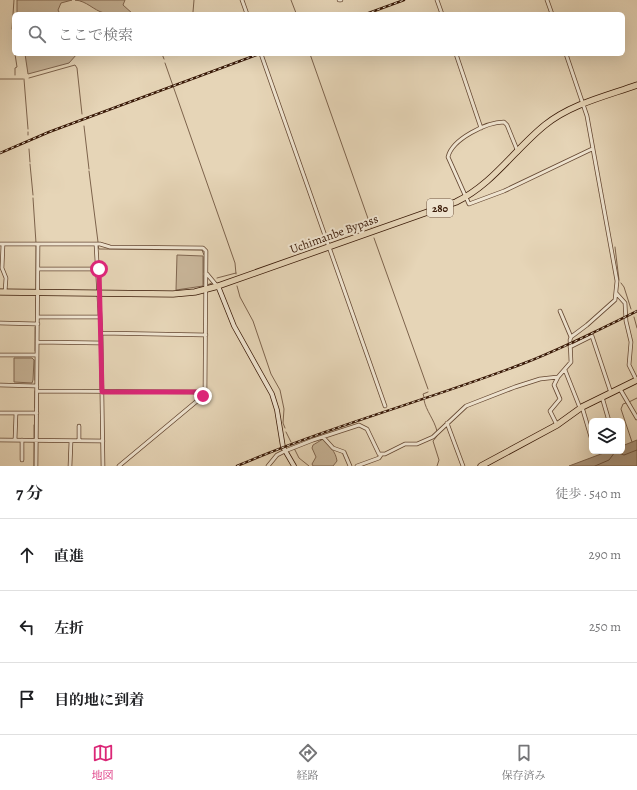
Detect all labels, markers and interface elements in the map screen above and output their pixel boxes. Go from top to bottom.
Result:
search box [12,12,625,56]
icon: search [26,23,48,45]
text: ここで検索 [58,25,133,45]
road number: 280 [427,199,453,217]
street label: Uchimanbe Bypass [288,211,380,257]
route start [90,260,108,278]
route end [194,387,212,405]
map controls [589,418,625,454]
button: layers [589,418,625,454]
text: 7 分 [16,482,43,505]
text: 徒歩 · 540 m [555,485,621,502]
icon: ahead [16,544,38,566]
text: 直進 [54,546,84,566]
text: 290 m [589,546,621,563]
icon: left [16,616,38,638]
text: 左折 [54,618,84,638]
text: 250 m [589,618,621,635]
icon: arrive [16,688,38,710]
text: 目的地に到着 [54,690,144,710]
tab: 地図 [92,742,114,783]
tab: 経路 [297,742,319,783]
tab: 保存済み [502,742,546,783]

